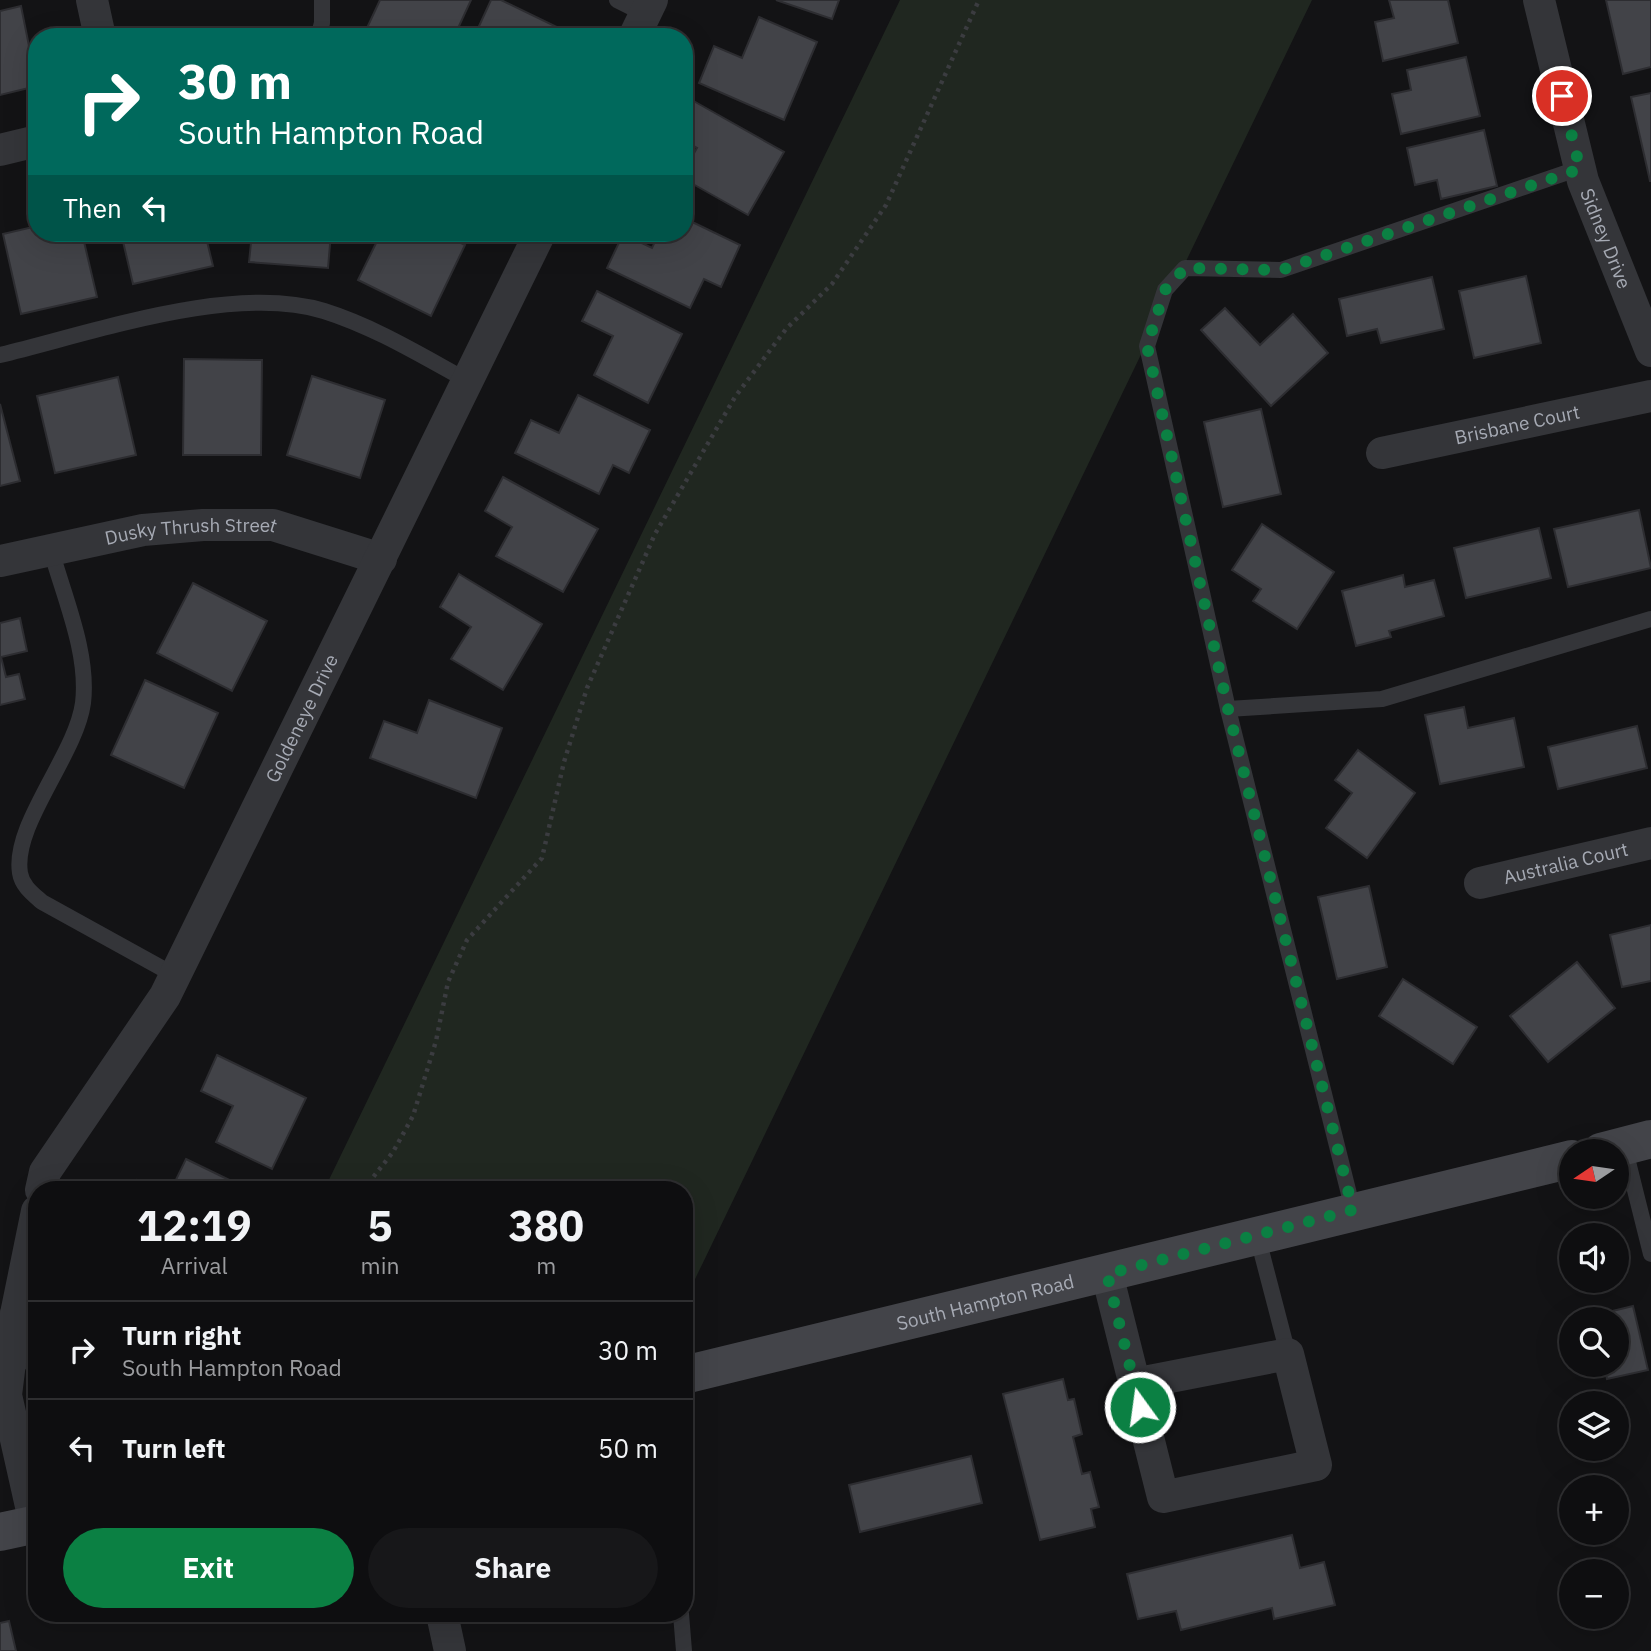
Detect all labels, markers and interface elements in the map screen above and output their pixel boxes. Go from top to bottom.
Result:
text: 30 m [178,49,292,112]
icon: right [63,56,154,147]
pin [1532,66,1592,126]
icon: arrive [1543,77,1581,115]
text: South Hampton Road [178,111,484,153]
street label: Sidney Drive [1575,185,1637,292]
icon: left [136,189,174,227]
text: Then [63,191,122,225]
street label: Brisbane Court [1452,399,1582,449]
street label: Dusky Thrush Street [103,513,280,550]
street label: Goldeneye Drive [260,650,343,786]
street label: Australia Court [1501,837,1630,889]
north arrow [1559,1139,1629,1209]
map controls [1559,1139,1629,1629]
text: 12:19 [137,1198,252,1253]
text: 5 [367,1198,393,1253]
text: 380 [508,1198,584,1253]
button: sound [1559,1223,1629,1293]
text: Arrival [161,1250,228,1280]
text: min [361,1250,399,1280]
text: m [536,1250,556,1280]
street label: South Hampton Road [894,1269,1076,1335]
button: search [1559,1307,1629,1377]
text: Turn right [122,1318,241,1352]
icon: right [63,1331,101,1369]
text: 30 m [598,1333,658,1367]
text: South Hampton Road [122,1352,342,1382]
position arrow [1103,1370,1177,1444]
button: layers [1559,1391,1629,1461]
icon: left [63,1429,101,1467]
text: Turn left [122,1431,225,1465]
text: 50 m [598,1431,658,1465]
button: + [1559,1475,1629,1545]
button: Exit [63,1528,354,1608]
button: Share [368,1528,658,1608]
button: − [1559,1559,1629,1629]

